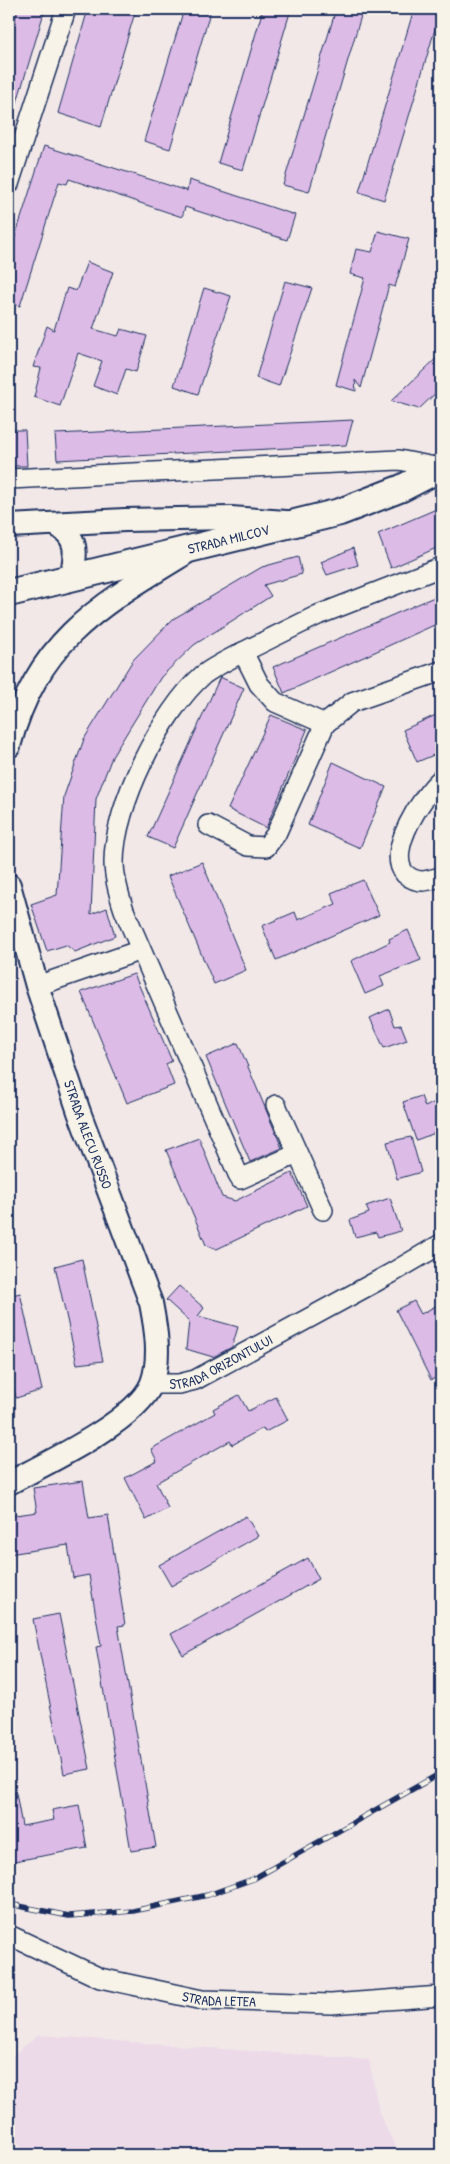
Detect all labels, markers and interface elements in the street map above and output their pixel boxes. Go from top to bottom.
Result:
street label: STRADA MILCOV [186,520,271,558]
street label: STRADA ALECU RUSSO [60,1078,117,1192]
street label: STRADA ORIZONTULUI [169,1330,276,1394]
street label: STRADA LETEA [181,1986,256,2011]

